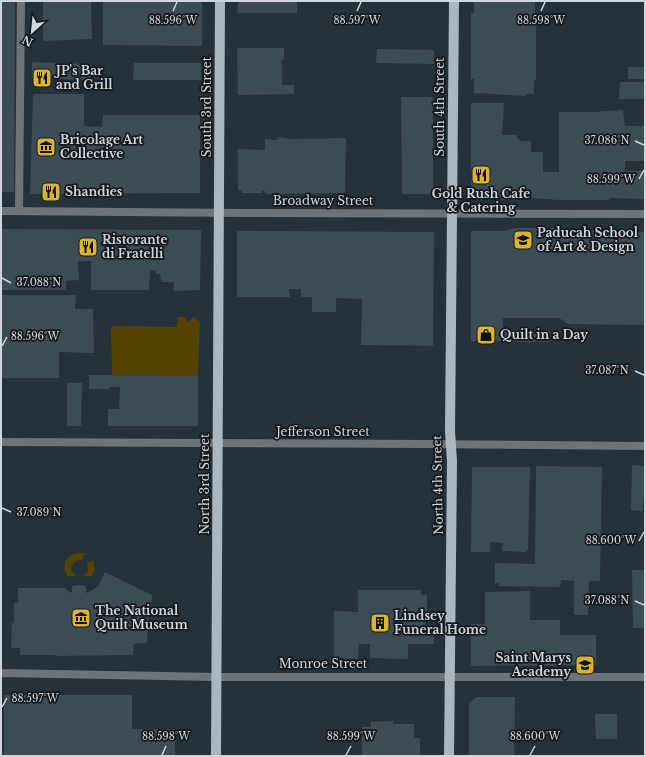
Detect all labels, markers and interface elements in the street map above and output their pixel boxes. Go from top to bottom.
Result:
north arrow [12,12,52,52]
text: 88.596°W [149,14,198,27]
text: 88.597°W [333,14,381,27]
text: 88.598°W [517,14,565,27]
text: N [19,32,35,49]
street label: South 3rd Street [199,56,214,157]
street label: South 4th Street [432,57,447,157]
place label: JP's Bar and Grill [53,63,113,92]
restaurant icon: JP's Bar and Grill [31,67,53,89]
place label: Bricolage Art Collective [60,132,143,161]
text: 37.086°N [584,134,630,147]
museum icon: Bricolage Art Collective [35,136,57,158]
restaurant icon: Gold Rush Cafe & Catering [470,164,492,186]
text: 88.599°W [587,173,636,186]
restaurant icon: Shandies [40,181,62,203]
place label: Shandies [65,184,123,199]
place label: Gold Rush Cafe & Catering [432,186,530,215]
street label: Broadway Street [273,193,374,208]
place label: Paducah School of Art & Design [537,225,639,254]
school or university icon: Paducah School of Art & Design [512,229,534,251]
place label: Ristorante di Fratelli [102,232,167,261]
restaurant icon: Ristorante di Fratelli [77,236,99,258]
text: 37.088°N [17,276,61,289]
shop icon: Quilt in a Day [475,324,497,346]
place label: Quilt in a Day [500,327,588,342]
text: 88.596°W [11,330,60,343]
text: 37.087°N [585,364,629,377]
street label: Jefferson Street [274,424,370,439]
street label: North 3rd Street [197,433,212,534]
street label: North 4th Street [429,435,446,535]
text: 37.089°N [16,506,62,519]
text: 88.600°W [586,534,637,547]
text: 37.088°N [585,594,629,607]
place label: The National Quilt Museum [95,603,188,632]
museum icon: The National Quilt Museum [70,607,92,629]
place label: Lindsey Funeral Home [394,608,486,637]
building icon: Lindsey Funeral Home [369,612,391,634]
place label: Saint Marys Academy [496,650,571,679]
school or university icon: Saint Marys Academy [574,654,596,676]
street label: Monroe Street [279,656,368,671]
text: 88.597°W [11,692,59,705]
text: 88.598°W [142,730,190,743]
text: 88.599°W [327,730,376,743]
text: 88.600°W [510,730,561,743]

